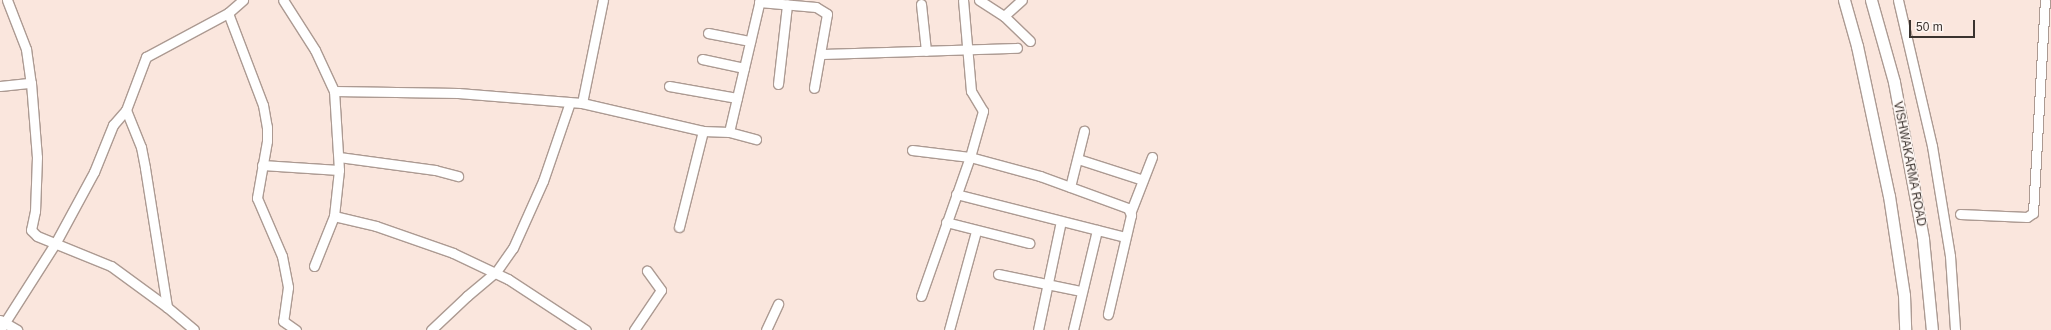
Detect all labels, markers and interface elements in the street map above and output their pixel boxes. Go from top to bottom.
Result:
scale bar [1911,12,1977,38]
text: 50 m [1916,20,1943,34]
street label: VISHWAKARMA ROAD [1890,100,1928,228]

